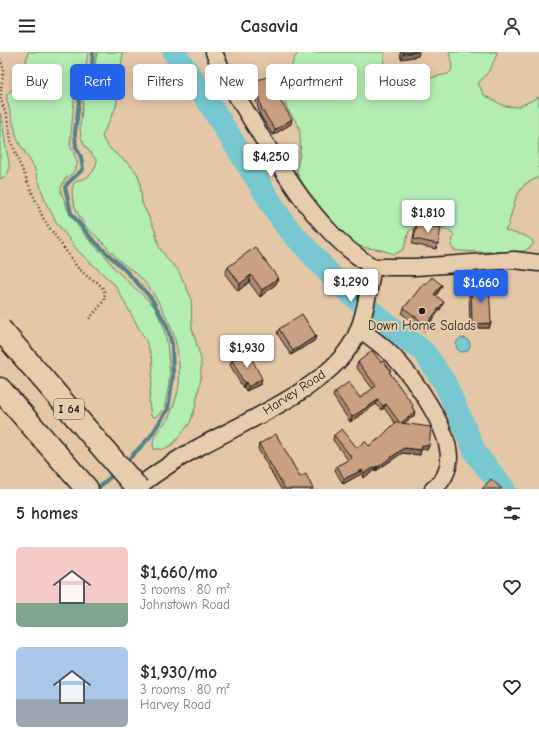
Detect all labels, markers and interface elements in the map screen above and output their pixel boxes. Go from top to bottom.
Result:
icon: menu [16,15,38,37]
icon: person [501,15,523,37]
text: Casavia [241,16,298,37]
chip: Buy [12,64,62,100]
chip: Rent [70,64,125,100]
chip: Filters [133,64,197,100]
chip: New [205,64,258,100]
chip: Apartment [266,64,357,100]
chip: House [365,64,430,100]
pin: $4,250 [238,144,304,178]
text: $4,250 [252,149,290,164]
pin: $1,810 [395,200,461,234]
text: $1,810 [411,205,445,220]
pin: $1,290 [318,269,384,303]
pin: $1,660 [448,270,514,304]
text: $1,290 [333,274,369,289]
text: $1,660 [463,275,499,290]
marker: Down Home Salads [417,306,427,316]
place label: Down Home Salads [368,318,476,333]
pin: $1,930 [214,335,280,369]
text: $1,930 [229,340,265,355]
street label: Harvey Road [260,366,328,418]
road number: I 64 [54,399,84,419]
icon: filters [501,502,523,524]
text: 5 homes [16,504,78,523]
icon: home [48,563,96,611]
text: $1,660/mo [140,563,217,582]
icon: heart [501,576,523,598]
text: 3 rooms · 80 m² [140,582,230,597]
text: Johnstown Road [140,597,230,612]
icon: home [48,663,96,711]
text: $1,930/mo [140,663,217,682]
icon: heart [501,676,523,698]
text: 3 rooms · 80 m² [140,682,230,697]
text: Harvey Road [140,697,211,712]

